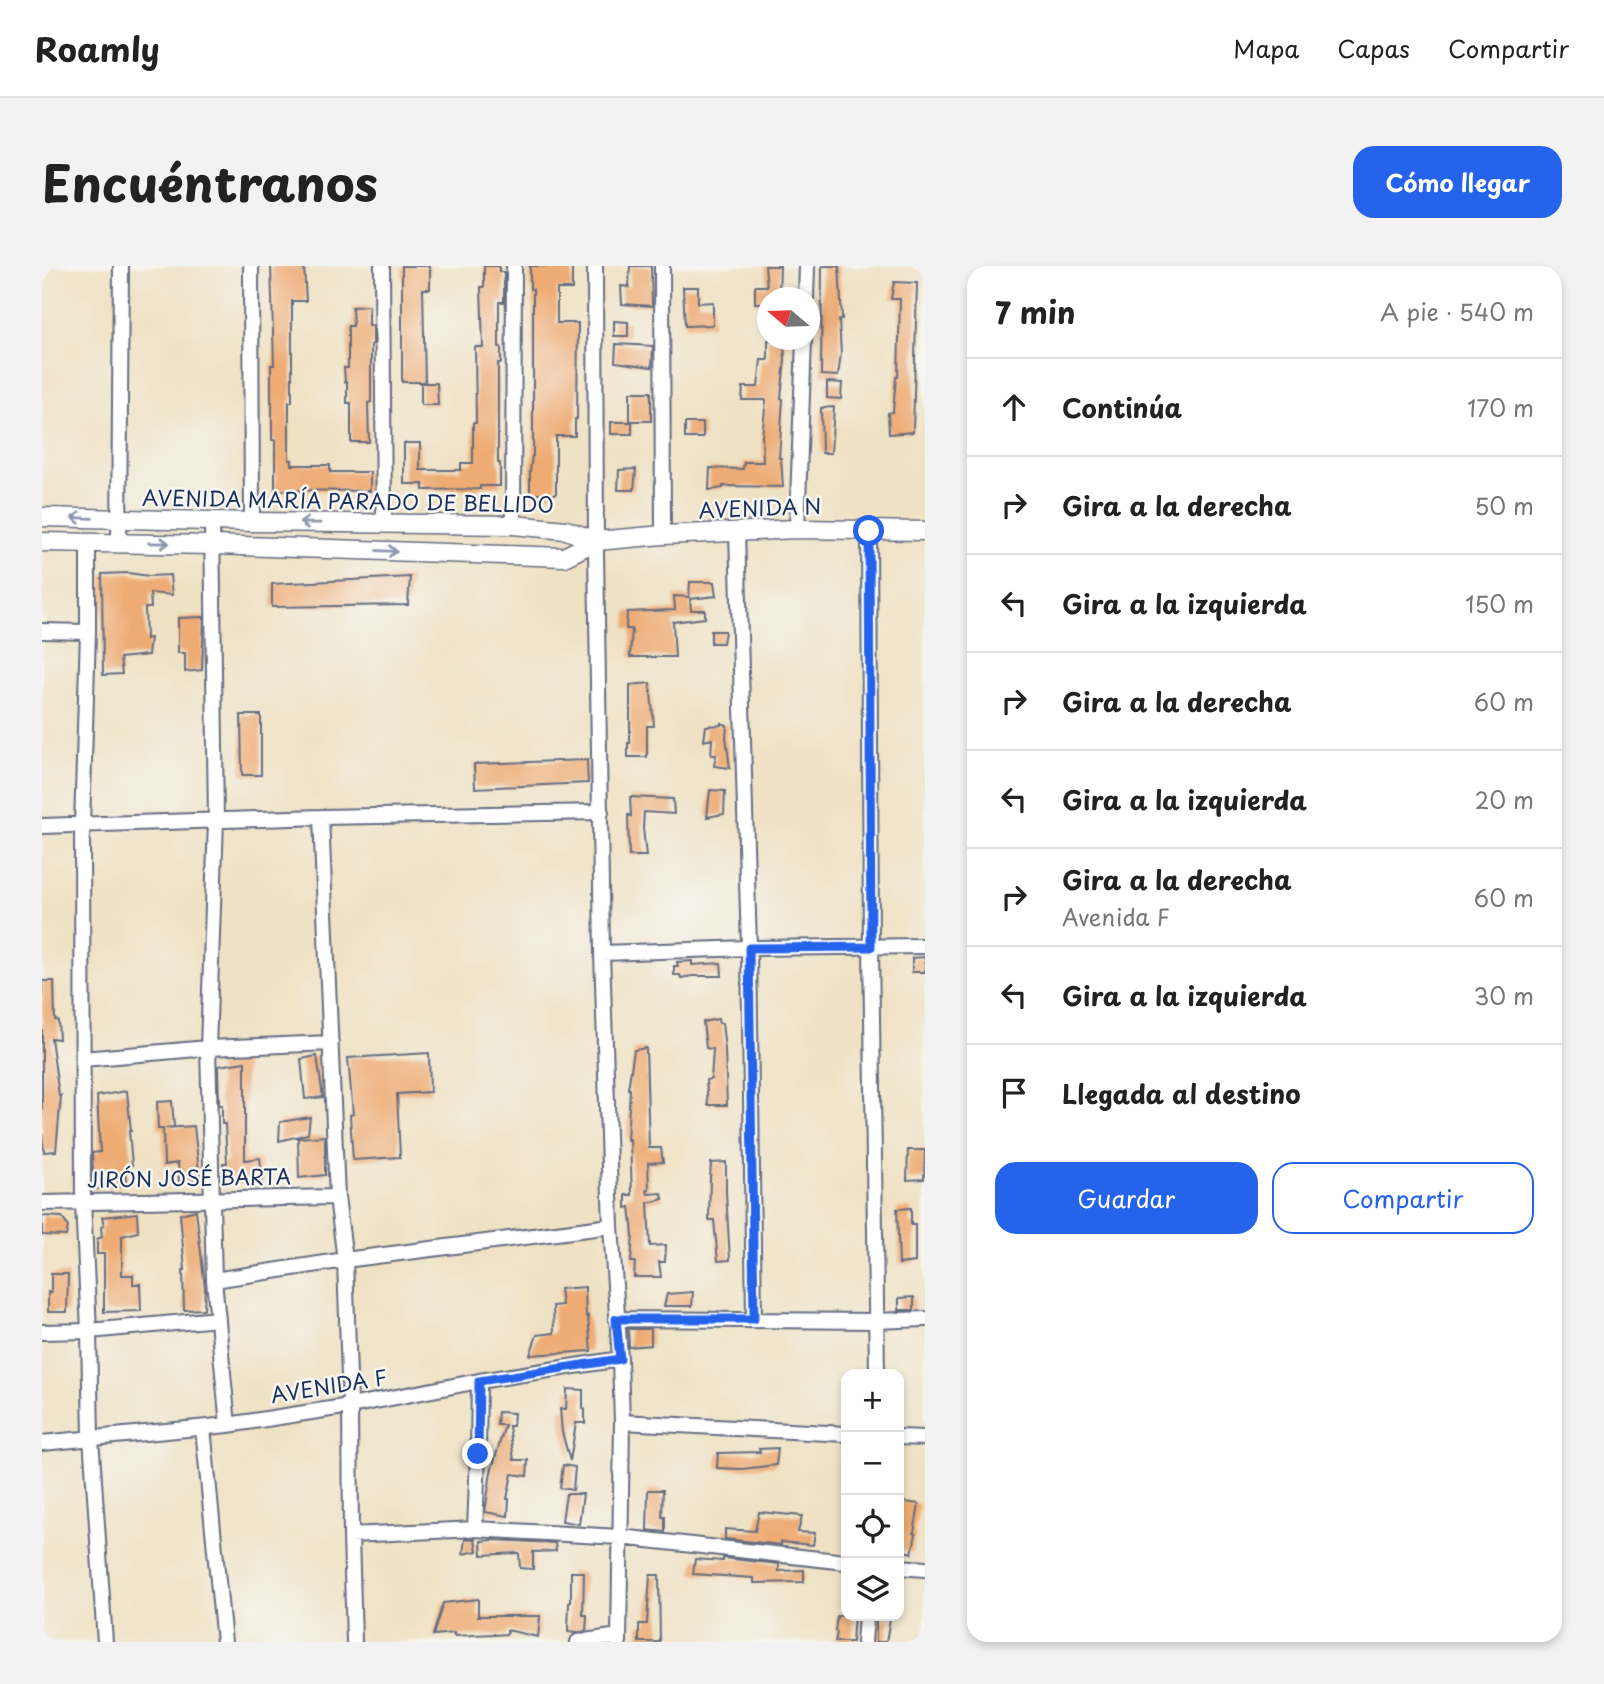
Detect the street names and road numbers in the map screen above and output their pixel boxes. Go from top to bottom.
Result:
street label: AVENIDA MARÍA PARADO DE BELLIDO [142,480,554,520]
street label: AVENIDA N [698,489,822,525]
street label: JIRÓN JOSÉ BARTA [87,1159,291,1195]
street label: AVENIDA F [268,1360,389,1410]

